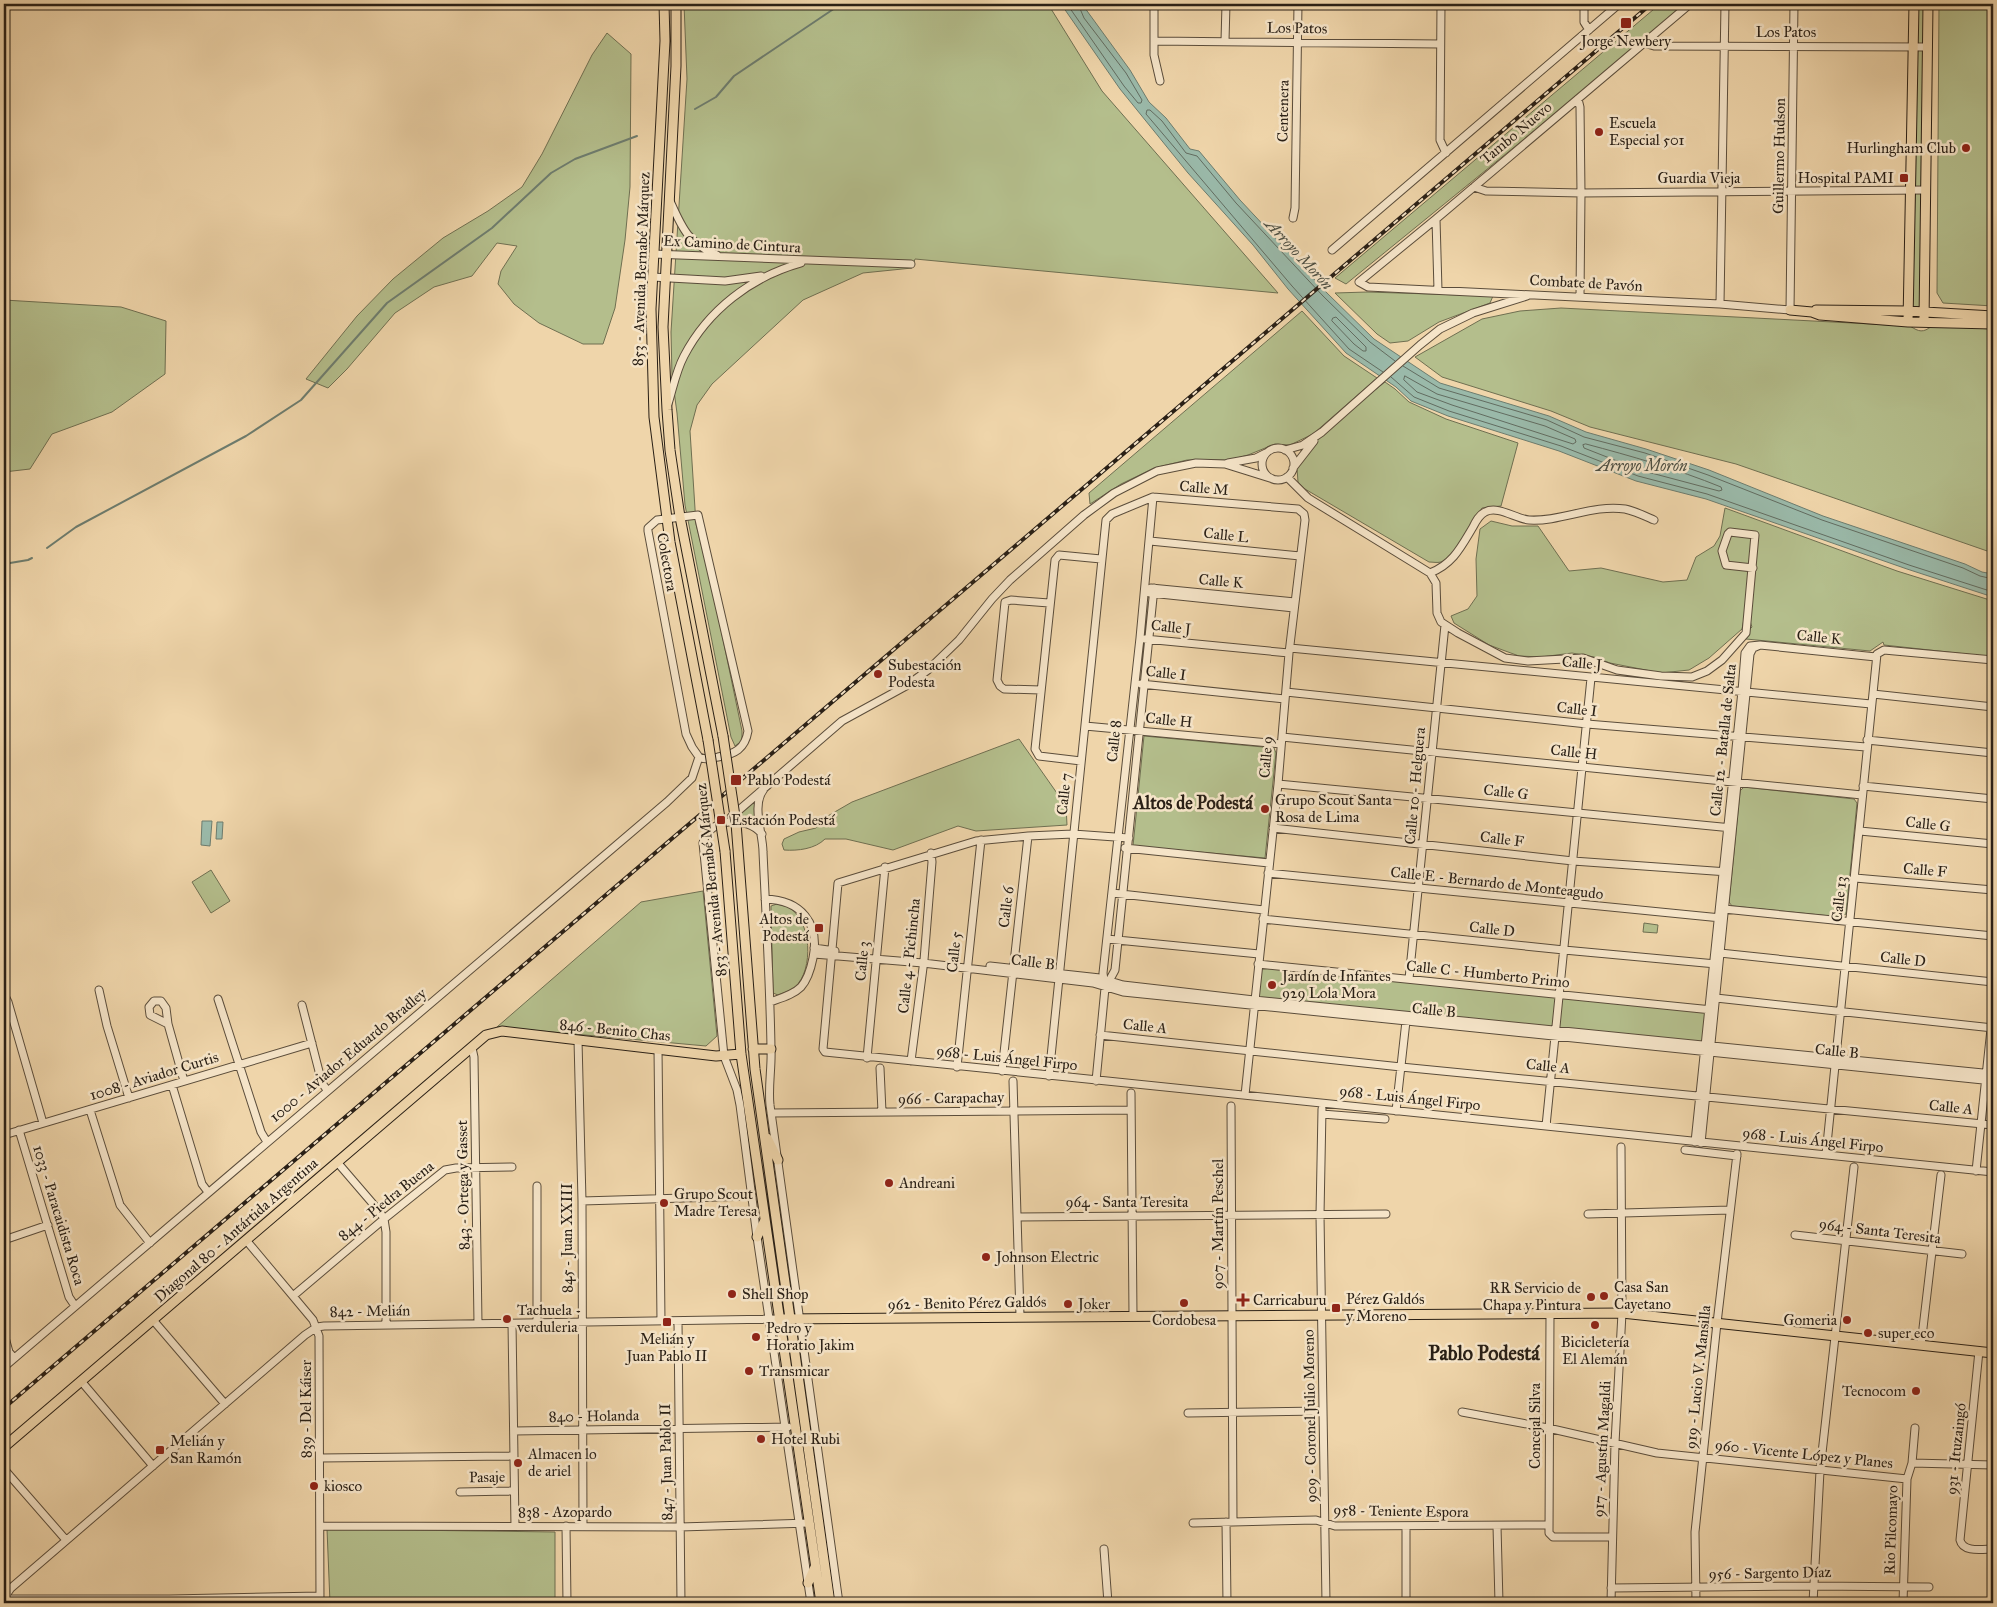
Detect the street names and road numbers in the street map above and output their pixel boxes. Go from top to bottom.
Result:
street label: Los Patos [1267,18,1327,38]
street label: Los Patos [1756,23,1816,41]
street label: Centenera [1273,79,1293,142]
street label: Tambo Nuevo [1477,98,1556,168]
street label: Guillermo Hudson [1769,98,1789,214]
street label: Guardia Vieja [1658,169,1741,187]
street label: 853 - Avenida Bernabé Márquez [629,172,654,366]
street label: Ex Camino de Cintura [663,231,802,257]
street label: Combate de Pavón [1529,271,1643,295]
street label: Calle M [1179,477,1229,499]
street label: Calle L [1203,524,1249,546]
street label: Colectora [653,531,681,593]
street label: Calle K [1198,570,1244,592]
street label: Calle J [1150,616,1192,639]
street label: Calle K [1796,626,1843,648]
street label: Calle J [1561,652,1603,675]
street label: Calle I [1145,662,1187,684]
street label: Calle 12 - Batalla de Salta [1706,662,1740,817]
street label: Calle I [1556,698,1598,720]
street label: Calle H [1145,709,1193,731]
street label: Calle 8 [1103,719,1125,763]
street label: Calle 10 - Helguera [1401,726,1429,845]
street label: Calle 9 [1255,735,1277,779]
street label: Calle H [1550,741,1598,763]
street label: Calle 7 [1053,772,1075,816]
street label: Calle G [1483,781,1529,803]
street label: 853 - Avenida Bernabé Márquez [692,782,731,978]
street label: Calle G [1905,813,1951,835]
street label: Calle F [1479,827,1525,851]
street label: Calle F [1902,859,1948,881]
street label: Calle E - Bernardo de Monteagudo [1390,863,1605,903]
street label: Calle 13 [1828,875,1850,923]
street label: Calle 6 [995,884,1018,929]
street label: Calle 4 - Pichincha [894,897,924,1014]
street label: Calle D [1468,918,1516,940]
street label: Calle 5 [943,931,965,973]
street label: Calle 3 [851,940,873,982]
street label: Calle D [1879,948,1927,970]
street label: Calle B [1010,950,1056,974]
street label: Calle C - Humberto Primo [1405,956,1571,992]
street label: 1000 - Aviador Eduardo Bradley [266,984,431,1126]
street label: Calle B [1411,999,1457,1021]
street label: 846 - Benito Chas [559,1015,671,1045]
street label: Calle A [1122,1015,1168,1037]
street label: Calle B [1814,1040,1860,1062]
street label: 968 - Luis Ángel Firpo [936,1041,1079,1074]
street label: 1008 - Aviador Curtis [87,1048,221,1104]
street label: Calle A [1525,1055,1571,1077]
street label: 968 - Luis Ángel Firpo [1339,1081,1482,1114]
street label: 966 - Carapachay [898,1088,1005,1108]
street label: Calle A [1928,1096,1974,1118]
street label: 843 - Ortega y Gasset [453,1119,473,1250]
street label: 968 - Luis Ángel Firpo [1742,1123,1885,1156]
street label: 1033 - Paracaidista Roca [29,1143,89,1288]
street label: Diagonal 80 - Antártida Argentina [151,1154,322,1306]
street label: 844 - Piedra Buena [335,1157,438,1245]
street label: 907 - Martín Peschel [1209,1158,1227,1289]
street label: 845 - Juan XXIII [558,1183,577,1293]
street label: 964 - Santa Teresita [1066,1193,1189,1211]
street label: 964 - Santa Teresita [1818,1215,1943,1247]
street label: 962 - Benito Pérez Galdós [888,1293,1046,1313]
street label: 842 - Melián [330,1301,410,1321]
street label: 919 - Lucio V. Mansilla [1681,1304,1715,1450]
street label: 909 - Coronel Julio Moreno [1299,1329,1322,1503]
street label: 839 - Del Káiser [297,1359,315,1458]
street label: 917 - Agustín Magaldi [1589,1380,1615,1518]
street label: Concejal Silva [1526,1382,1544,1469]
street label: 931 - Ituzaingó [1942,1402,1970,1496]
street label: 847 - Juan Pablo II [656,1403,677,1521]
street label: 840 - Holanda [549,1406,640,1426]
street label: 960 - Vicente López y Planes [1714,1436,1894,1472]
street label: Pasaje [469,1468,505,1486]
street label: Rio Pilcomayo [1880,1485,1902,1575]
street label: 958 - Teniente Espora [1333,1501,1470,1521]
street label: 838 - Azopardo [518,1503,612,1521]
street label: 956 - Sargento Díaz [1709,1563,1832,1583]

